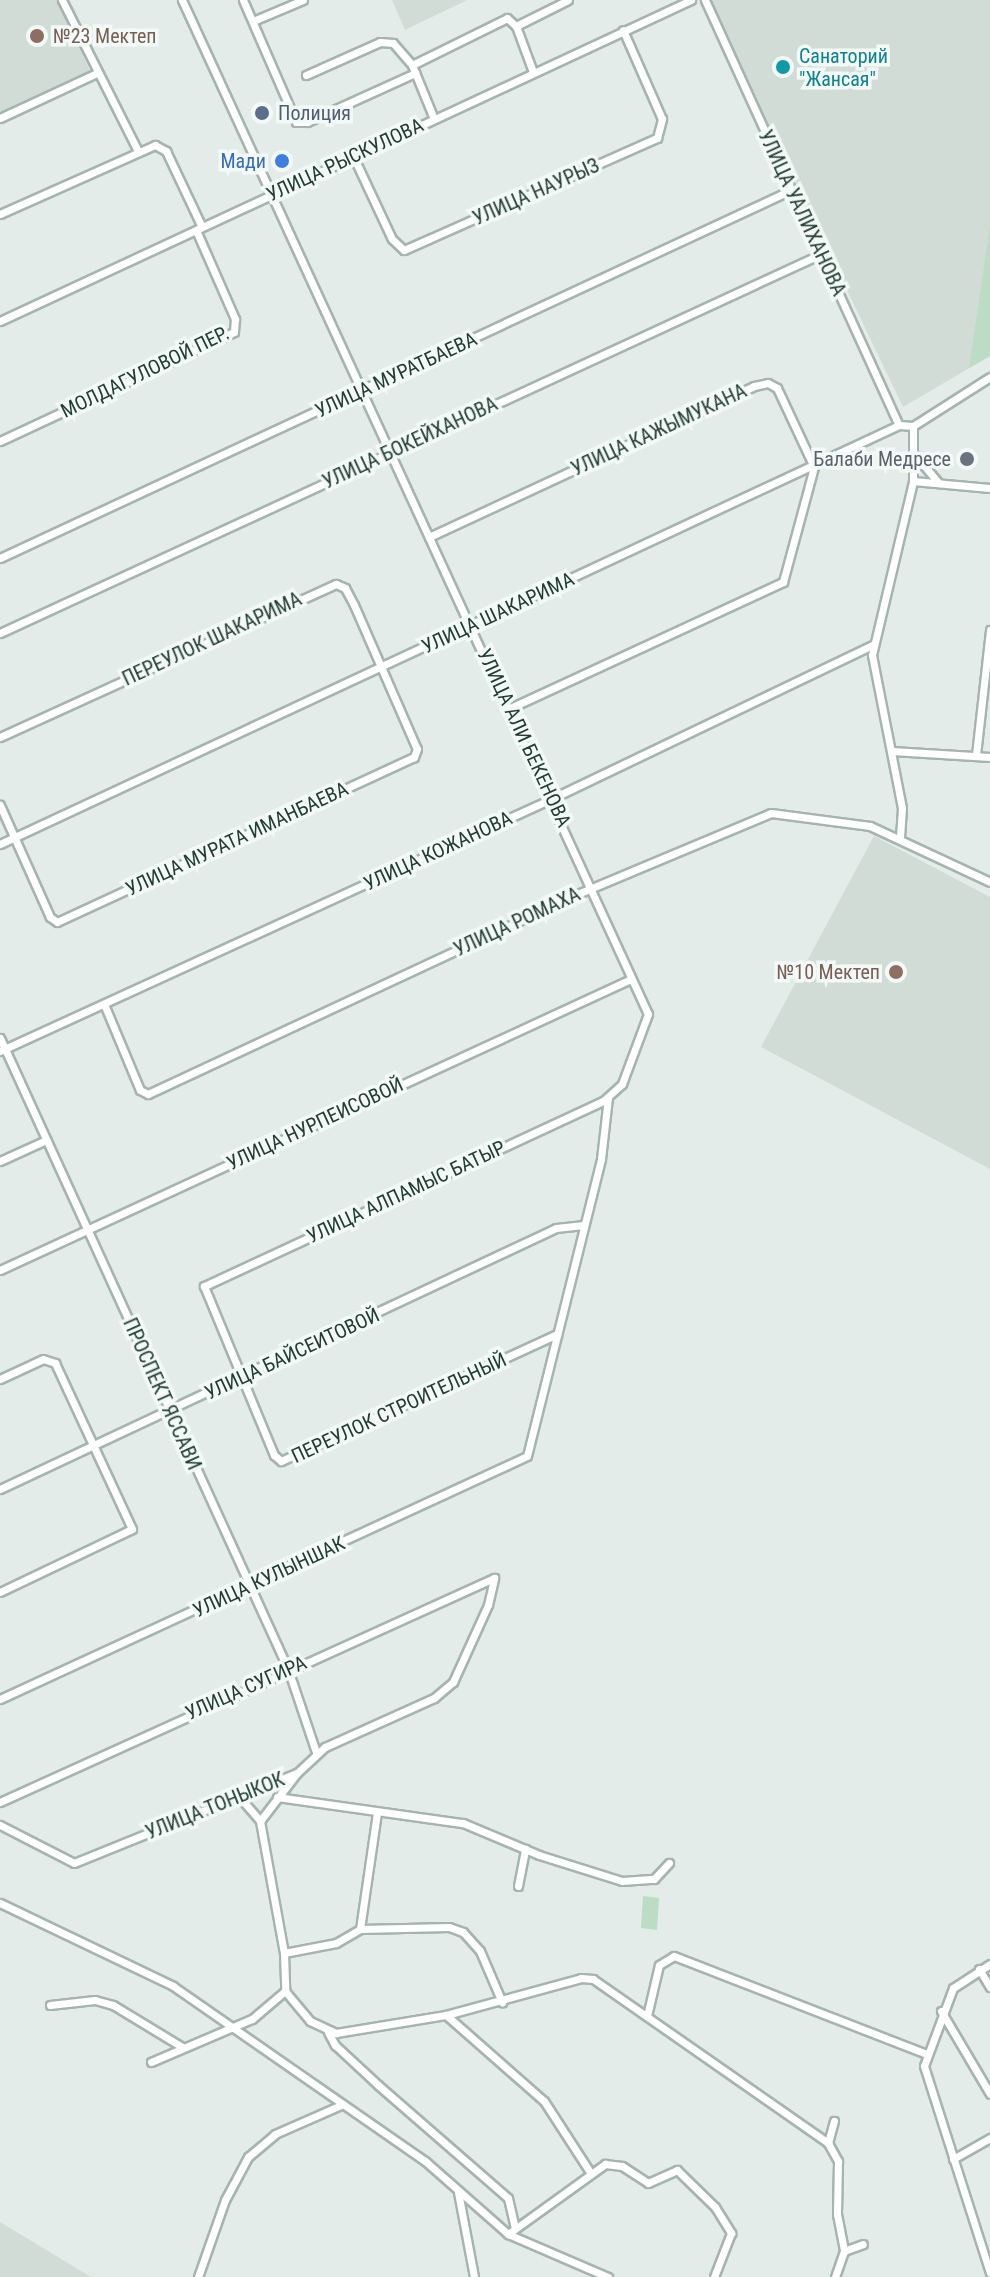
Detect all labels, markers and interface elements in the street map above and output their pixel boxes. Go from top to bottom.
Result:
place label: №23 Мектеп [53,24,156,48]
marker: №23 Мектеп [28,27,46,45]
place label: Санаторий "Жансая" [799,44,888,91]
marker: Санаторий "Жансая" [774,58,792,76]
place label: Полиция [278,101,351,125]
marker: Полиция [253,104,271,122]
street label: УЛИЦА РЫСКУЛОВА [263,113,427,207]
street label: УЛИЦА УАЛИХАНОВА [753,126,851,300]
place label: Мади [220,149,266,173]
marker: Мади [273,152,291,170]
street label: УЛИЦА НАУРЫЗ [469,153,603,231]
street label: МОЛДАГУЛОВОЙ ПЕР. [57,321,233,423]
street label: УЛИЦА МУРАТБАЕВА [311,327,481,423]
street label: УЛИЦА КАЖЫМУКАНА [567,379,751,481]
street label: УЛИЦА БОКЕЙХАНОВА [319,392,501,494]
place label: Балаби Медресе [813,447,951,471]
marker: Балаби Медресе [958,450,976,468]
street label: УЛИЦА ШАКАРИМА [418,567,578,659]
street label: ПЕРЕУЛОК ШАКАРИМА [119,587,305,691]
street label: УЛИЦА АЛИ БЕКЕНОВА [472,645,576,831]
street label: УЛИЦА МУРАТА ИМАНБАЕВА [122,777,352,901]
street label: УЛИЦА КОЖАНОВА [360,806,516,896]
street label: УЛИЦА РОМАХА [450,882,584,962]
place label: №10 Мектеп [777,960,880,984]
marker: №10 Мектеп [887,963,905,981]
street label: УЛИЦА НУРПЕИСОВОЙ [223,1073,407,1175]
street label: УЛИЦА АЛПАМЫС БАТЫР [303,1135,509,1249]
street label: УЛИЦА БАЙСЕИТОВОЙ [201,1303,383,1405]
street label: ПРОСПЕКТ ЯССАВИ [118,1314,206,1474]
street label: ПЕРЕУЛОК СТРОИТЕЛЬНЫЙ [288,1348,510,1468]
street label: УЛИЦА КУЛЫНШАК [189,1531,349,1623]
street label: УЛИЦА СУГИРА [182,1651,310,1725]
street label: УЛИЦА ТОНЫКОК [142,1767,288,1845]

